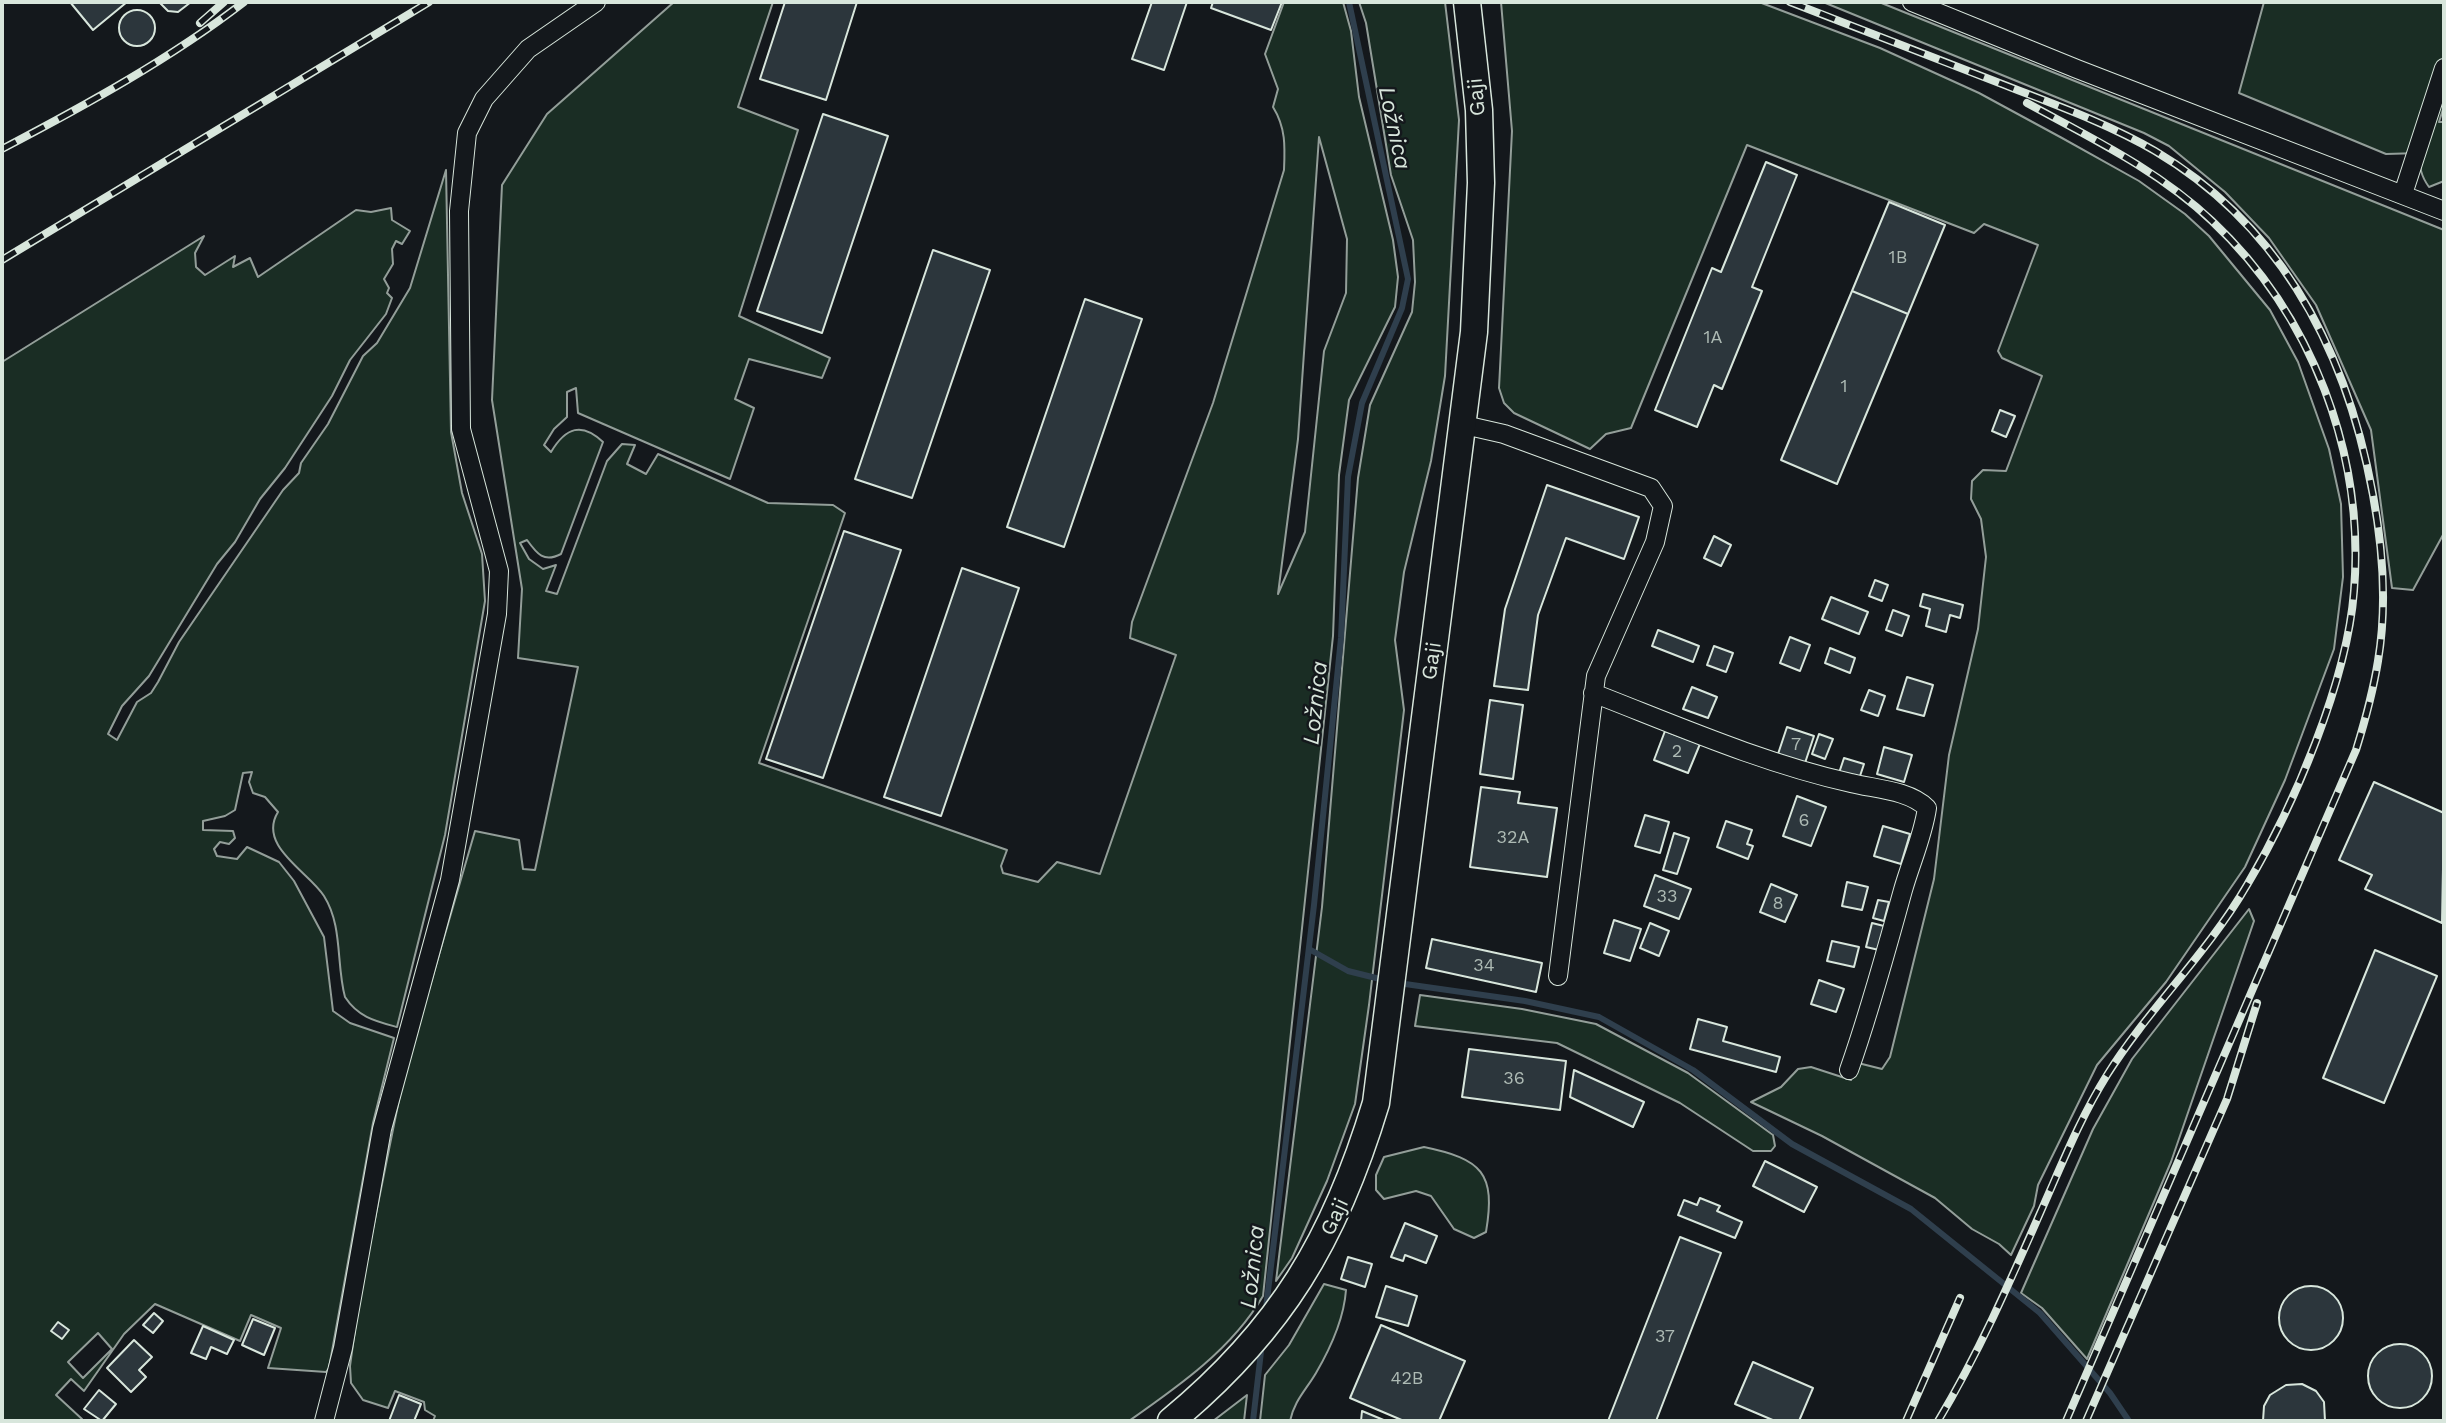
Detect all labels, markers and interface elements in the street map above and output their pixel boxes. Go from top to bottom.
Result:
street label: Gaji [1463,77,1491,117]
water label: Ložnica [1372,84,1416,172]
house number: 1B [1889,247,1907,269]
house number: 1A [1704,327,1722,349]
house number: 1 [1840,376,1848,398]
street label: Gaji [1417,640,1447,682]
water label: Ložnica [1298,660,1334,746]
house number: 7 [1791,734,1801,756]
house number: 2 [1672,741,1682,763]
house number: 6 [1799,810,1809,832]
house number: 32A [1497,827,1529,849]
house number: 33 [1657,886,1677,908]
house number: 8 [1772,893,1784,915]
house number: 34 [1473,955,1495,977]
house number: 36 [1503,1068,1525,1090]
street label: Gaji [1315,1194,1355,1240]
water label: Ložnica [1235,1224,1271,1310]
house number: 37 [1655,1326,1675,1348]
house number: 42B [1390,1368,1424,1390]

